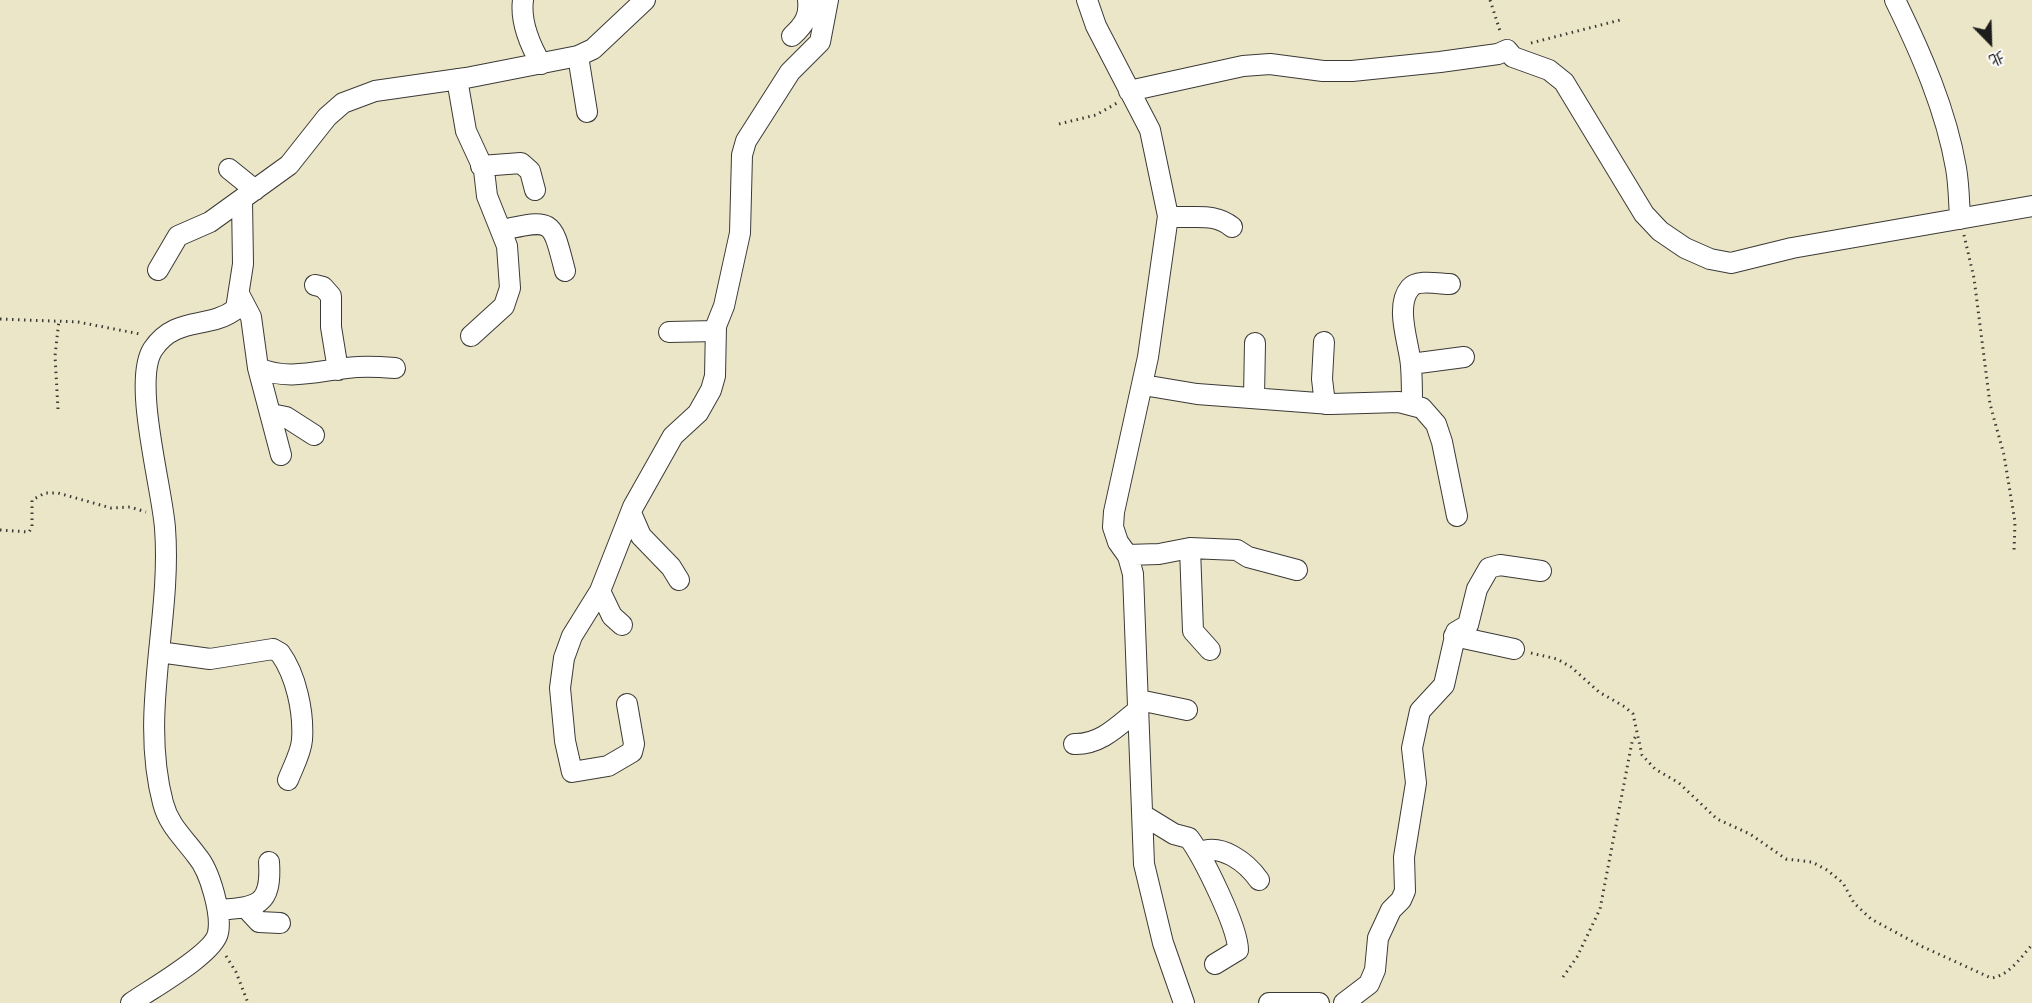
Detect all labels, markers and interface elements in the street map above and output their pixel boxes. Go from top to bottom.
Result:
north arrow [1960,12,2020,72]
text: 北 [1985,45,2009,72]

